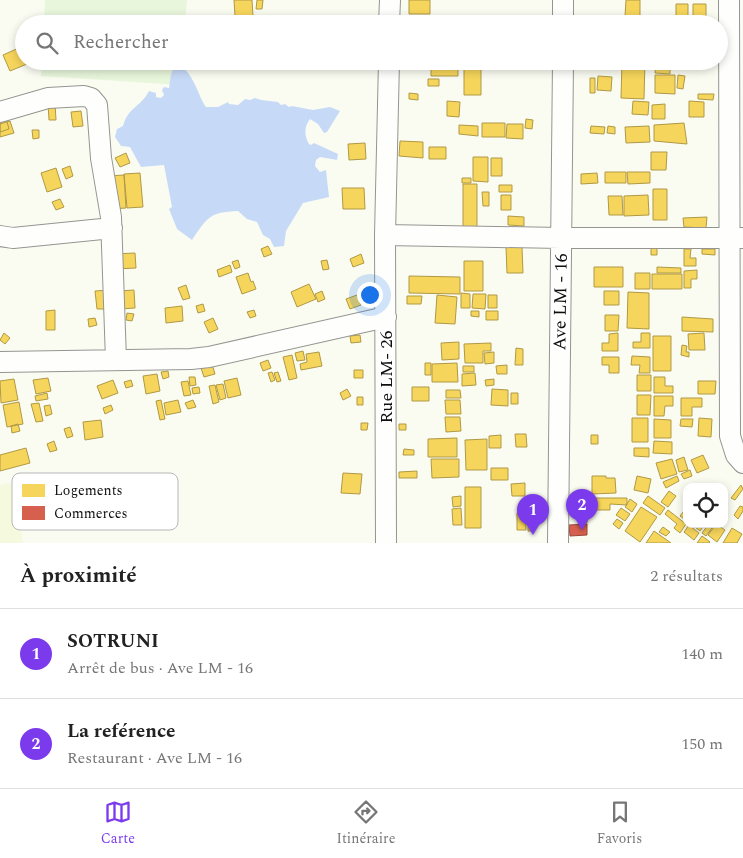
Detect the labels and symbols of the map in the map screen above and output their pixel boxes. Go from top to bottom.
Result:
street label: Ave LM - 16 [546,253,575,351]
your location [357,282,383,308]
street label: Rue LM- 26 [373,330,400,424]
legend [12,473,178,530]
text: Logements [54,480,123,501]
pin: 2 [566,489,598,530]
pin: 1 [517,494,549,535]
text: Commerces [54,503,128,524]

